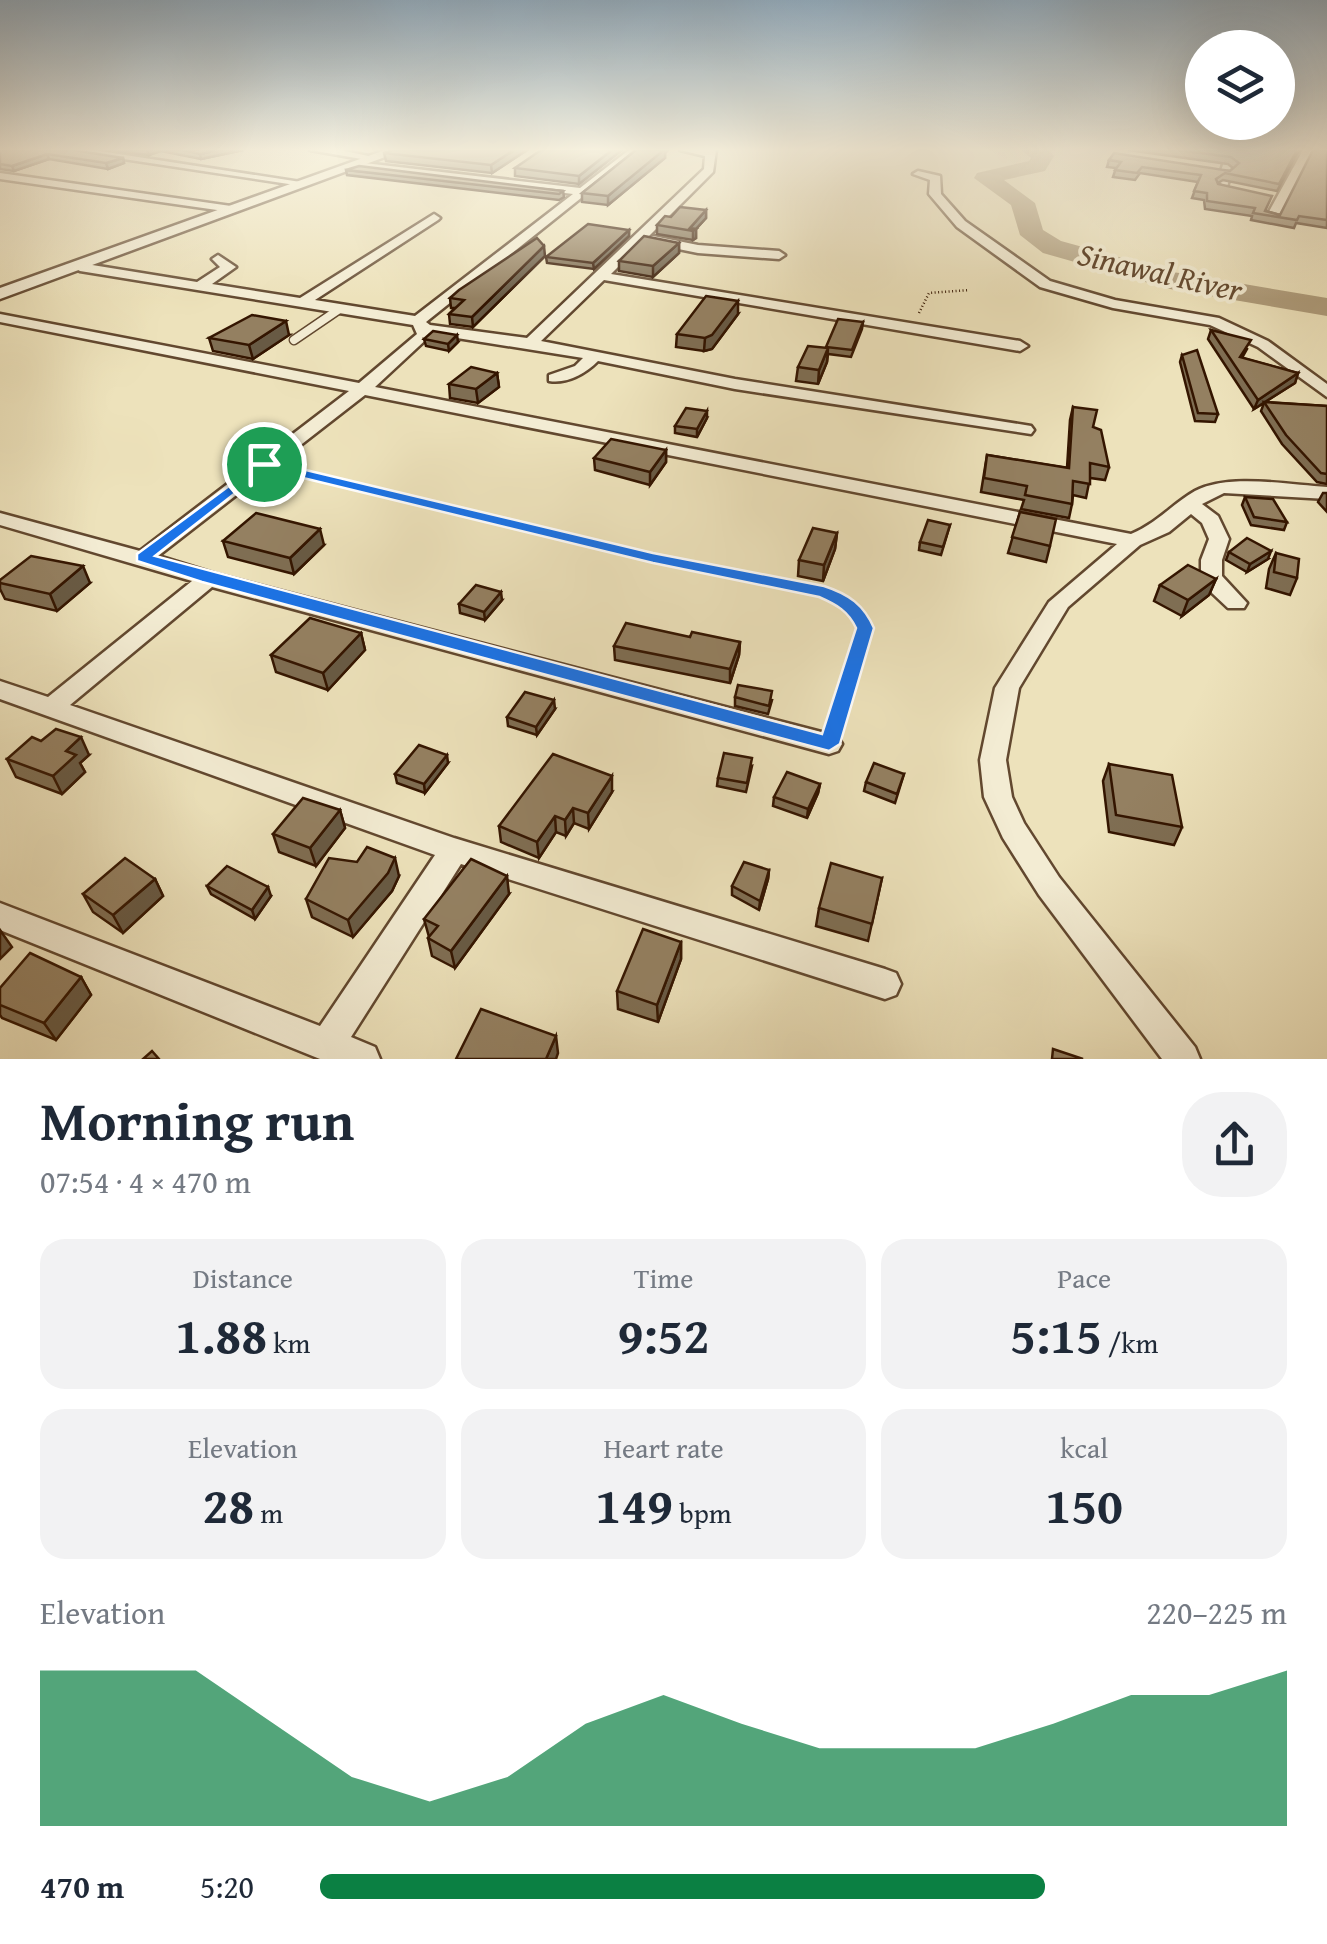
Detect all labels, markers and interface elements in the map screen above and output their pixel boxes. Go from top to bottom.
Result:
map controls [1185,30,1295,140]
button: layers [1185,30,1295,140]
water label: Sinawal River [1073,230,1248,313]
pin [222,422,307,507]
icon: arrive [237,437,292,492]
text: Morning run [40,1080,354,1160]
button: share [1182,1092,1287,1197]
text: 07:54 · 4 × 470 m [40,1158,251,1205]
text: Distance [193,1257,293,1298]
text: Time [634,1257,693,1298]
text: Pace [1057,1257,1111,1298]
text: 1.88 [175,1298,267,1371]
text: 9:52 [618,1298,709,1371]
text: 5:15 [1010,1298,1102,1371]
text: km [267,1322,310,1363]
text: /km [1102,1322,1158,1363]
text: Elevation [188,1427,298,1468]
text: Heart rate [603,1427,724,1468]
text: kcal [1060,1427,1108,1468]
text: 28 [202,1468,254,1541]
text: 149 [595,1468,673,1541]
text: 150 [1045,1468,1123,1541]
text: m [254,1492,283,1533]
text: bpm [673,1492,732,1533]
text: Elevation [40,1589,165,1636]
text: 220–225 m [1146,1589,1287,1636]
text: 470 m [40,1863,124,1910]
text: 5:20 [200,1863,254,1910]

